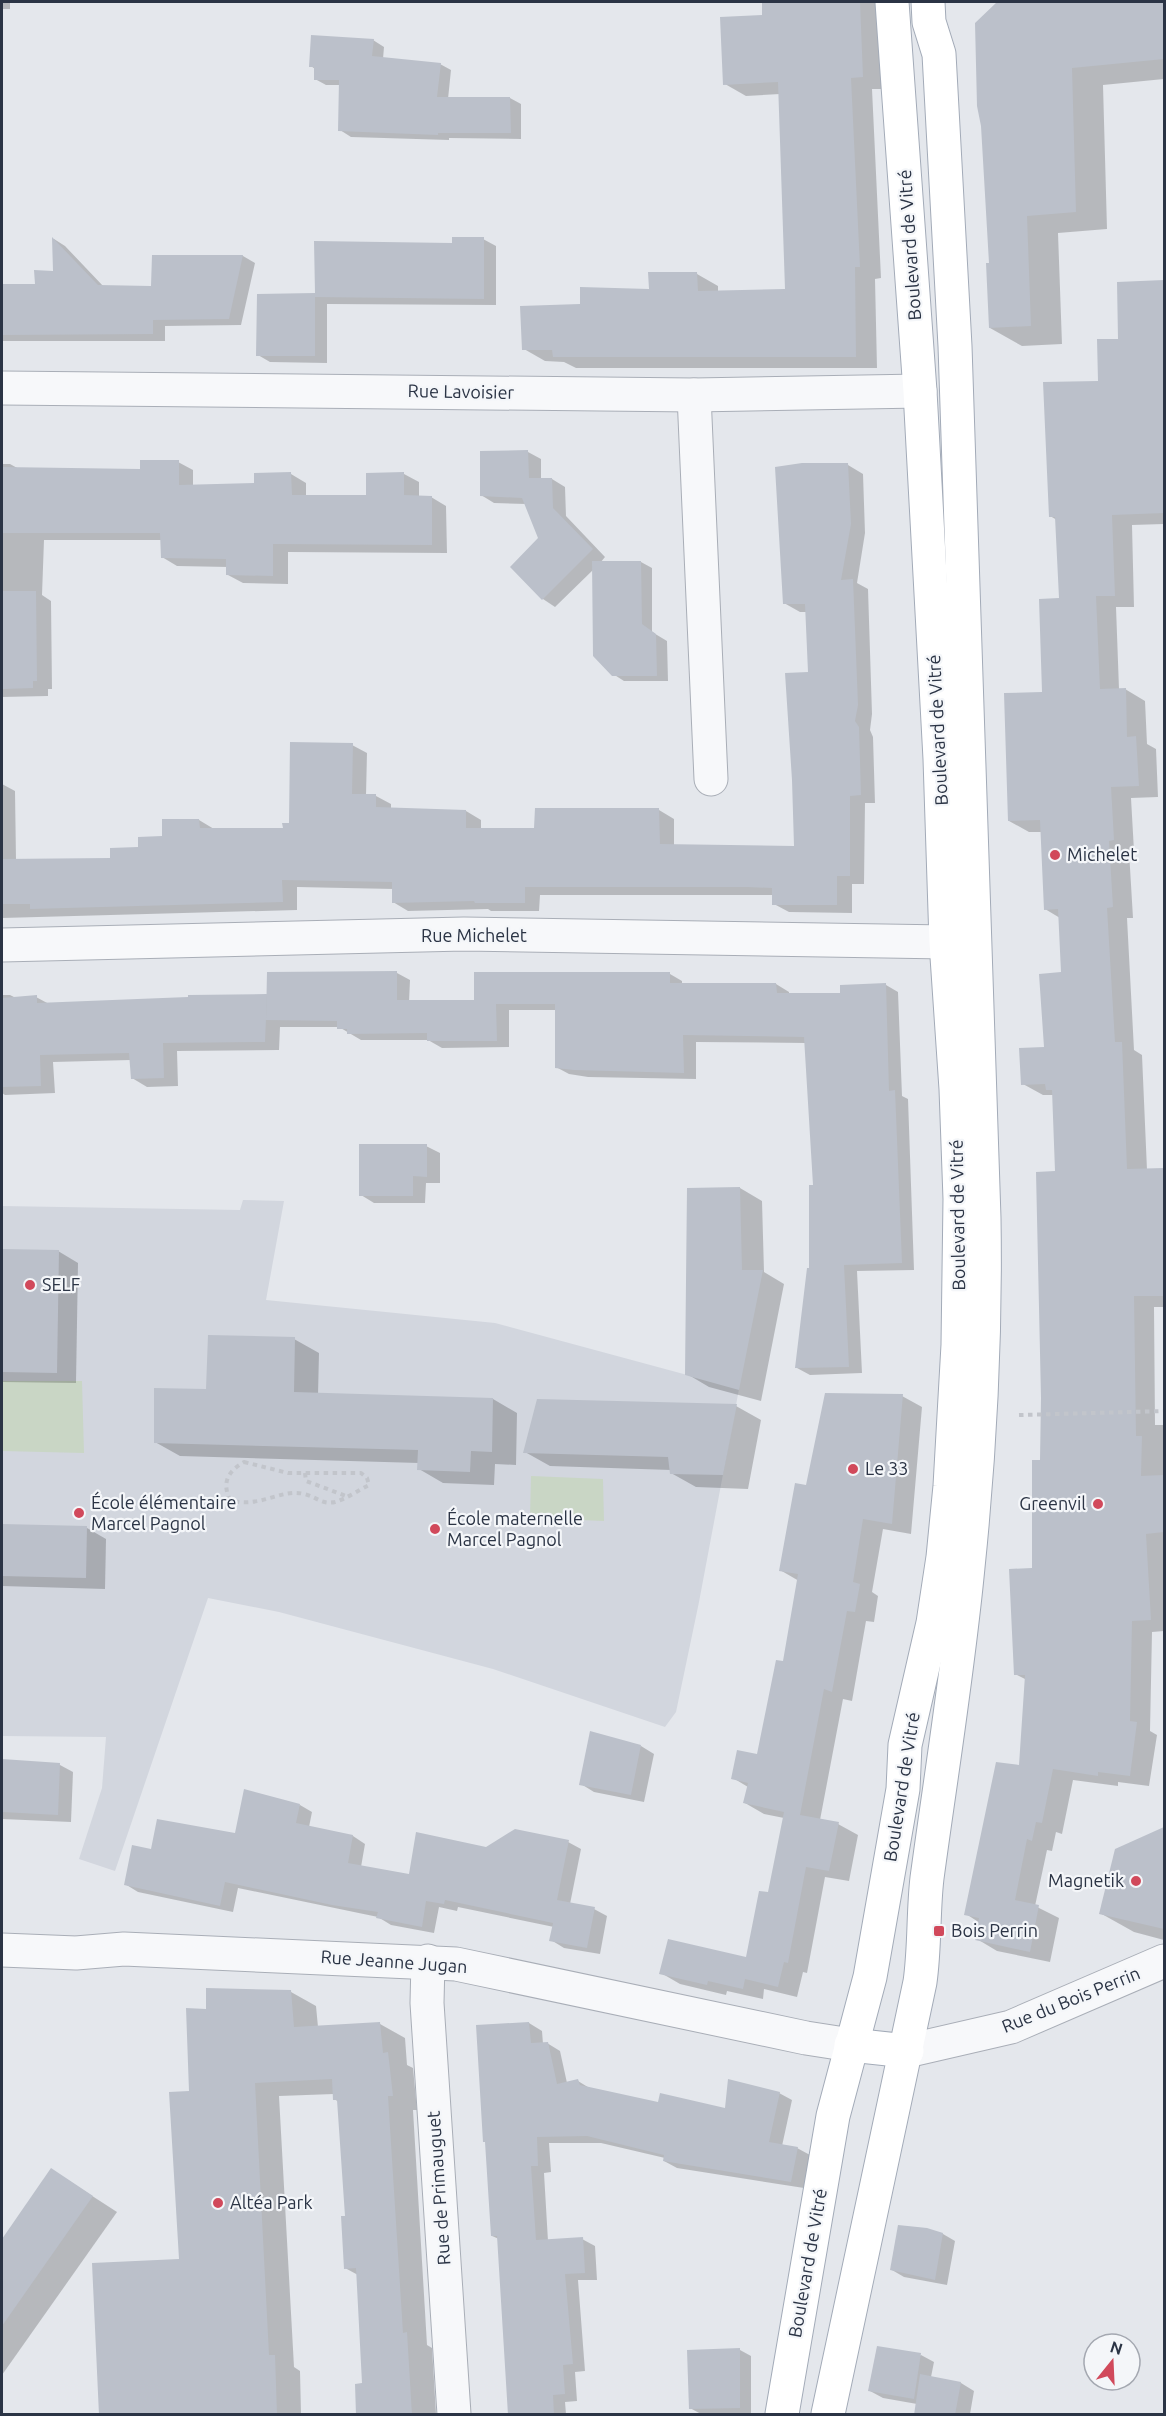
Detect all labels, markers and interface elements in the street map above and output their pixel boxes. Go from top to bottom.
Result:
street label: Boulevard de Vitré [894,169,924,321]
street label: Rue Lavoisier [408,380,515,402]
street label: Boulevard de Vitré [923,654,951,806]
place label: Michelet [1067,844,1137,864]
marker: Michelet [1048,848,1062,862]
street label: Rue Michelet [421,925,527,945]
street label: Boulevard de Vitré [946,1139,968,1291]
place label: SELF [42,1274,80,1294]
marker: SELF [23,1278,37,1292]
place label: Le 33 [865,1458,909,1478]
marker: Le 33 [846,1462,860,1476]
place label: École élémentaire Marcel Pagnol [91,1491,236,1533]
place label: Greenvil [1019,1493,1086,1513]
marker: Greenvil [1091,1497,1105,1511]
marker: École élémentaire Marcel Pagnol [72,1506,86,1520]
place label: École maternelle Marcel Pagnol [447,1507,583,1549]
marker: École maternelle Marcel Pagnol [428,1522,442,1536]
street label: Boulevard de Vitré [879,1711,923,1863]
place label: Magnetik [1048,1870,1124,1890]
marker: Magnetik [1129,1874,1143,1888]
place label: Bois Perrin [951,1920,1038,1940]
marker: Bois Perrin [932,1924,946,1938]
street label: Rue Jeanne Jugan [320,1946,468,1976]
street label: Rue du Bois Perrin [999,1962,1143,2036]
street label: Rue de Primauguet [423,2110,453,2266]
street label: Boulevard de Vitré [784,2187,830,2339]
place label: Altéa Park [230,2192,313,2212]
marker: Altéa Park [211,2196,225,2210]
north arrow [1082,2332,1142,2392]
text: N [1108,2337,1125,2358]

